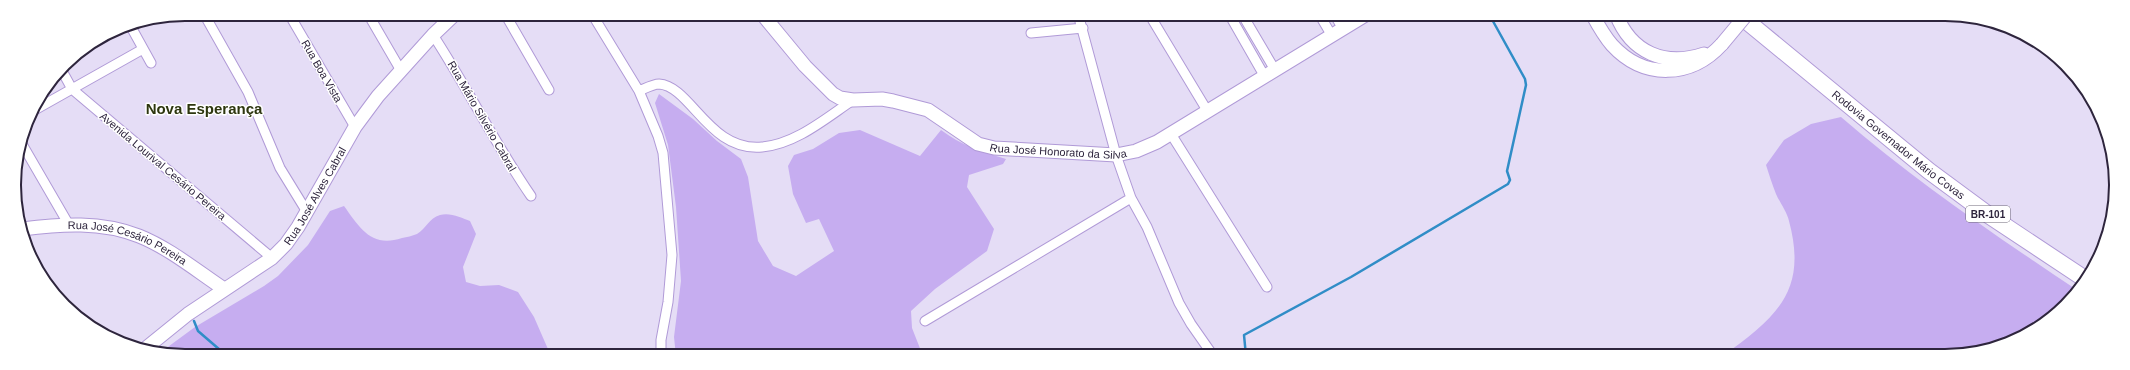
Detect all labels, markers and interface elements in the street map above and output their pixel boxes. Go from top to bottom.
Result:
street label: Rua Boa Vista [299,38,345,105]
street label: Rua Mário Silvério Cabral [445,59,519,173]
street label: Rodovia Governador Mário Covas [1830,88,1968,202]
district label: Nova Esperança [146,100,263,117]
street label: Avenida Lourival Cesário Pereira [98,110,229,223]
street label: Rua José Honorato da Silva [989,141,1129,161]
street label: Rua José Alves Cabral [281,145,348,247]
road number: BR-101 [1966,206,2010,222]
street label: Rua José Cesário Pereira [68,219,190,268]

